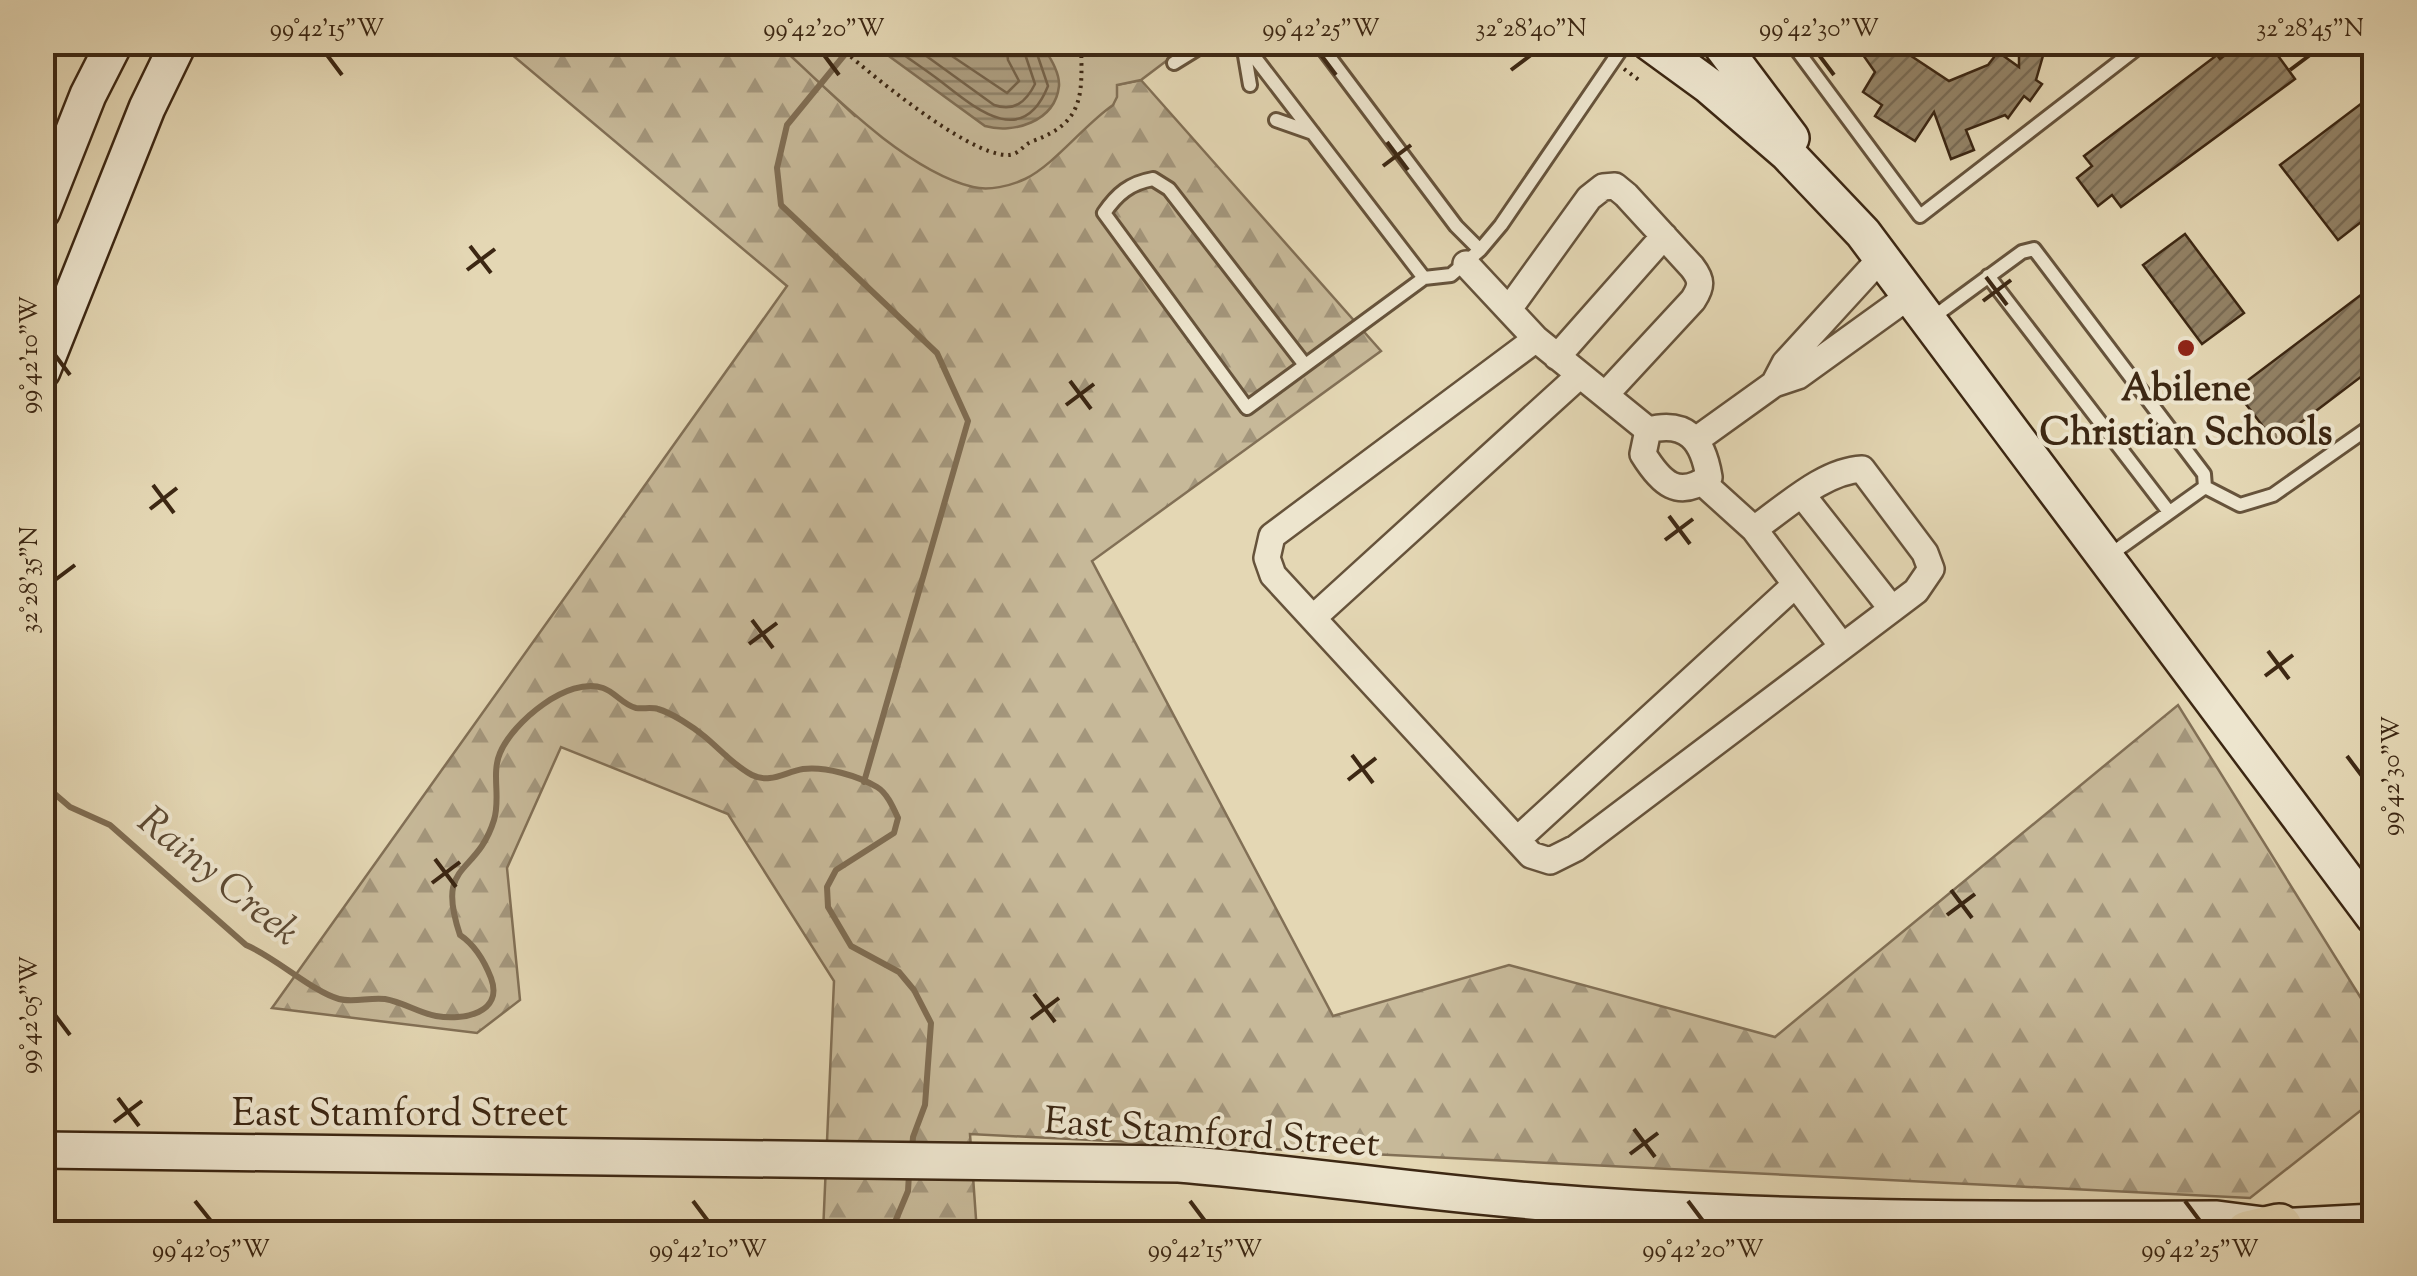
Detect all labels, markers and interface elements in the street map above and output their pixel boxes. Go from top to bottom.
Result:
text: 99°42'15"W [270,12,384,48]
text: 99°42'20"W [763,12,885,48]
text: 99°42'25"W [1262,12,1380,48]
text: 32°28'40"N [1475,12,1587,48]
text: 99°42'30"W [1759,12,1879,48]
text: 32°28'45"N [2256,12,2364,48]
text: 99°42'10"W [13,296,49,414]
marker: Abilene Christian Schools [2175,337,2197,359]
place label: Abilene Christian Schools [2040,364,2333,462]
text: 32°28'35"N [13,526,49,634]
text: 99°42'30"W [2375,716,2411,836]
water label: Rainy Creek [124,795,311,962]
text: 99°42'05"W [13,956,49,1074]
street label: East Stamford Street [232,1089,568,1143]
street label: East Stamford Street [1042,1096,1381,1174]
text: 99°42'05"W [152,1233,270,1269]
text: 99°42'10"W [649,1233,767,1269]
text: 99°42'15"W [1148,1233,1262,1269]
text: 99°42'20"W [1642,1233,1764,1269]
text: 99°42'25"W [2141,1233,2259,1269]

